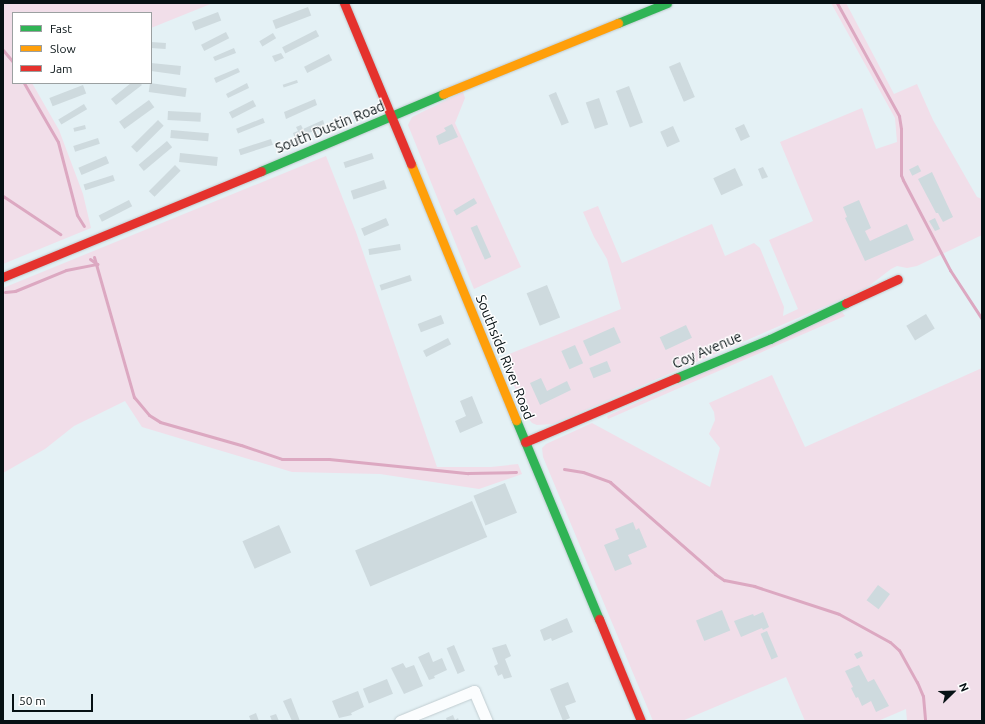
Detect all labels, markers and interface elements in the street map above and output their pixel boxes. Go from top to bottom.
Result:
legend [12,12,152,84]
text: Fast [50,22,72,35]
text: Slow [50,42,76,55]
text: Jam [50,62,72,75]
street label: South Dustin Road [273,97,387,157]
street label: Southside River Road [472,292,538,422]
street label: Coy Avenue [670,328,744,372]
north arrow [933,672,973,712]
text: N [957,681,971,693]
scale bar [14,686,95,712]
text: 50 m [19,694,46,707]

